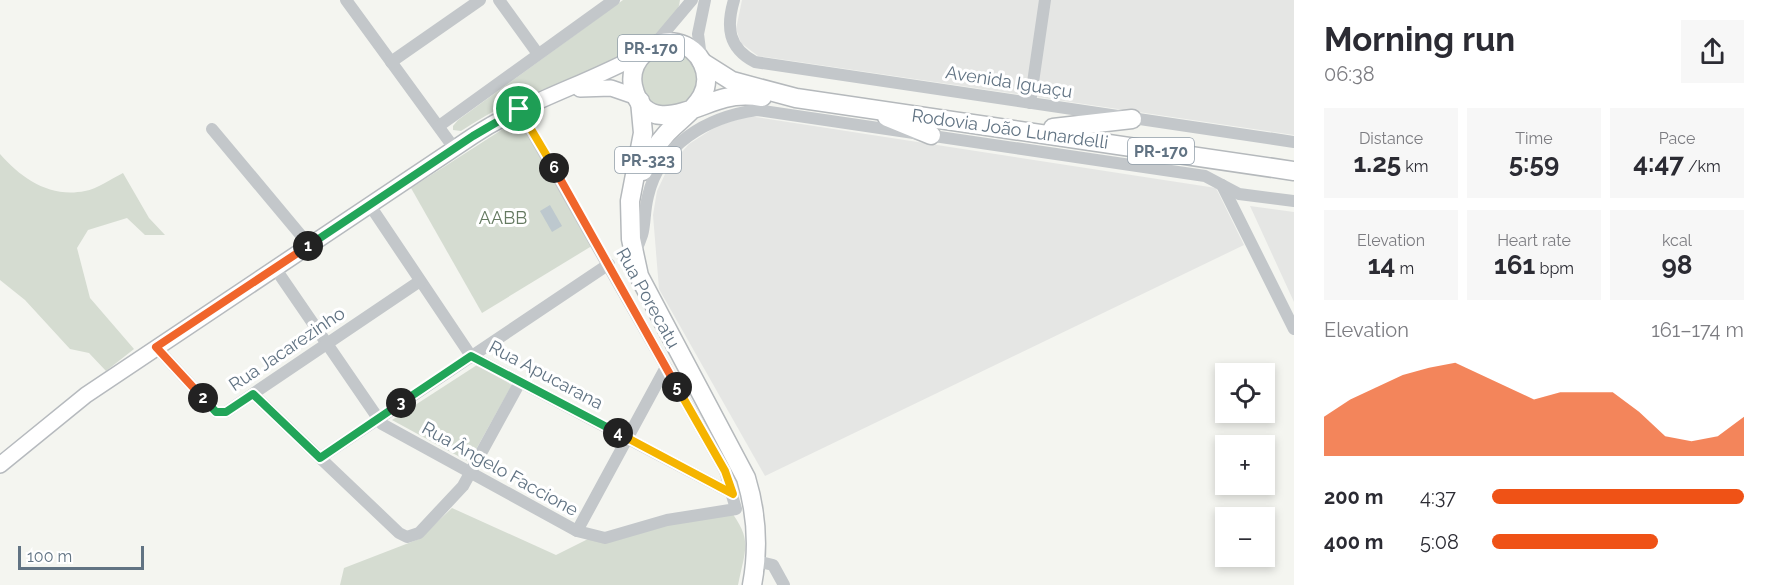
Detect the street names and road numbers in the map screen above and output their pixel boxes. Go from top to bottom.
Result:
road number: PR-170 [618,35,684,61]
street label: Avenida Iguaçu [944,61,1074,102]
street label: Rodovia João Lunardelli [910,104,1110,153]
road number: PR-170 [1128,138,1194,164]
road number: PR-323 [615,147,681,173]
street label: Rua Porecatu [612,244,685,352]
street label: Rua Jacarezinho [225,302,349,395]
street label: Rua Apucarana [486,336,607,413]
street label: Rua Ângelo Faccione [418,416,583,520]

